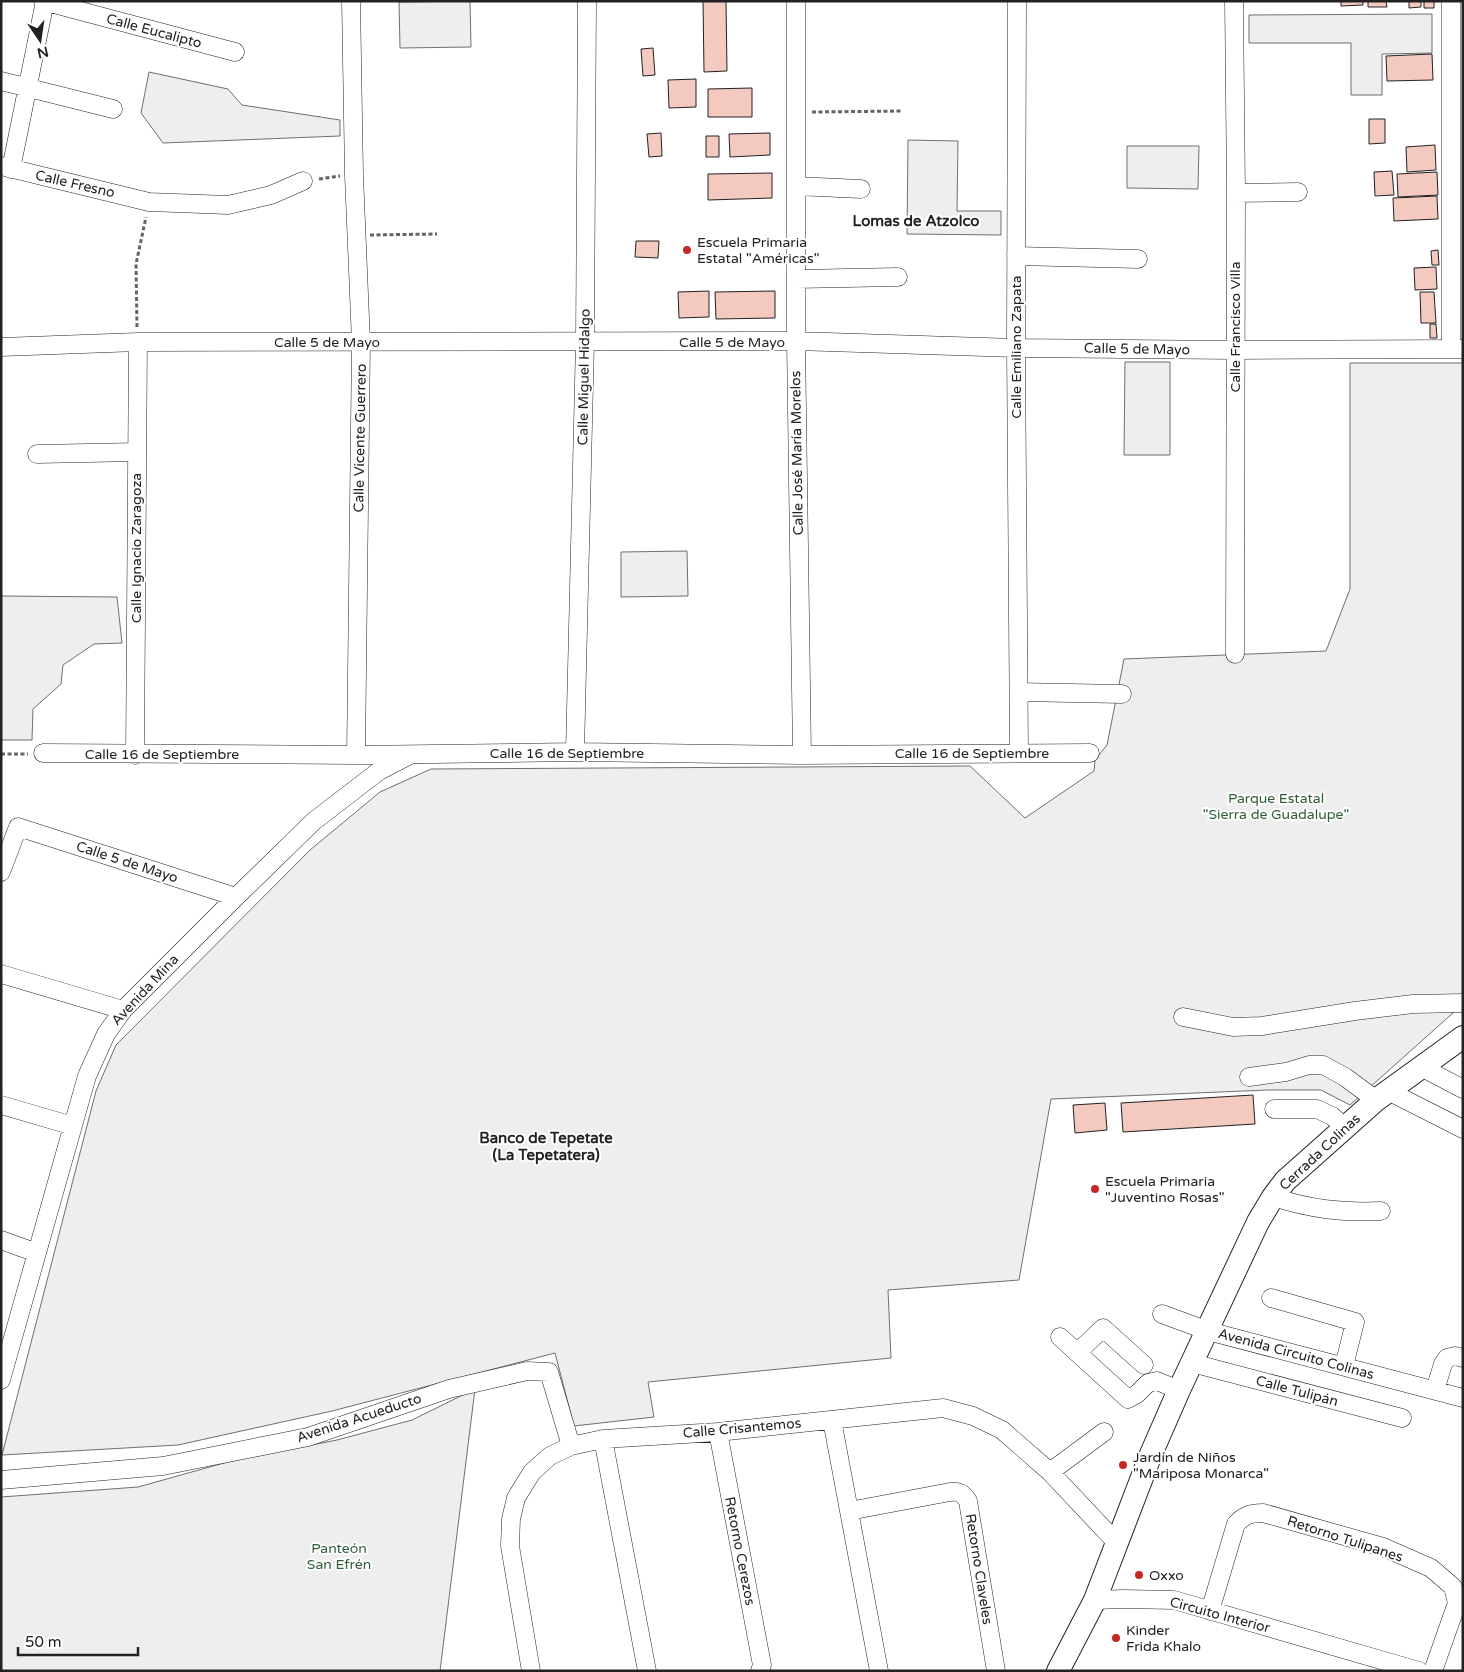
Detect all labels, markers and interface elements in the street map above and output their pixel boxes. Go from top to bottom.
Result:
street label: Calle Eucalipto [104,10,204,52]
north arrow [15,15,65,65]
text: N [35,43,50,62]
street label: Calle Fresno [34,167,116,201]
district label: Lomas de Atzolco [853,212,979,230]
place label: Escuela Primaria Estatal "Américas" [697,234,819,267]
marker: Escuela Primaria Estatal "Américas" [681,244,693,256]
street label: Calle Francisco Villa [1227,261,1244,393]
street label: Calle Emiliano Zapata [1008,275,1025,419]
street label: Calle Miguel Hidalgo [574,308,594,446]
street label: Calle 5 de Mayo [274,334,380,351]
street label: Calle 5 de Mayo [679,334,785,351]
street label: Calle 5 de Mayo [1084,340,1190,358]
street label: Calle Vicente Guerrero [350,363,370,513]
street label: Calle José María Morelos [787,370,807,536]
street label: Calle Ignacio Zaragoza [128,473,145,623]
street label: Calle 16 de Septiembre [490,745,644,762]
street label: Calle 16 de Septiembre [895,745,1049,762]
street label: Calle 16 de Septiembre [85,746,239,763]
park label: Parque Estatal "Sierra de Guadalupe" [1203,790,1349,823]
street label: Calle 5 de Mayo [74,838,180,886]
street label: Avenida Mina [108,951,182,1029]
street label: Cerrada Colinas [1276,1110,1364,1194]
district label: Banco de Tepetate (La Tepetatera) [479,1129,613,1165]
place label: Escuela Primaria "Juventino Rosas" [1105,1173,1224,1206]
marker: Escuela Primaria "Juventino Rosas" [1089,1183,1101,1195]
street label: Avenida Circuito Colinas [1216,1325,1376,1383]
street label: Calle Tulipán [1254,1372,1340,1410]
street label: Avenida Acueducto [294,1390,424,1446]
street label: Calle Crisantemos [682,1414,802,1442]
place label: Jardín de Niños "Mariposa Monarca" [1133,1449,1269,1482]
marker: Jardín de Niños "Mariposa Monarca" [1117,1459,1129,1471]
street label: Retorno Cerezos [721,1495,759,1607]
street label: Retorno Claveles [962,1512,996,1626]
street label: Retorno Tulipanes [1285,1512,1405,1566]
park label: Panteón San Efrén [307,1540,371,1573]
place label: Oxxo [1149,1567,1184,1584]
marker: Oxxo [1133,1569,1145,1581]
street label: Circuito Interior [1168,1593,1273,1637]
place label: Kinder Frida Khalo [1126,1622,1201,1655]
scale bar [18,1624,138,1656]
marker: Kinder Frida Khalo [1110,1632,1122,1644]
text: 50 m [25,1633,62,1651]

